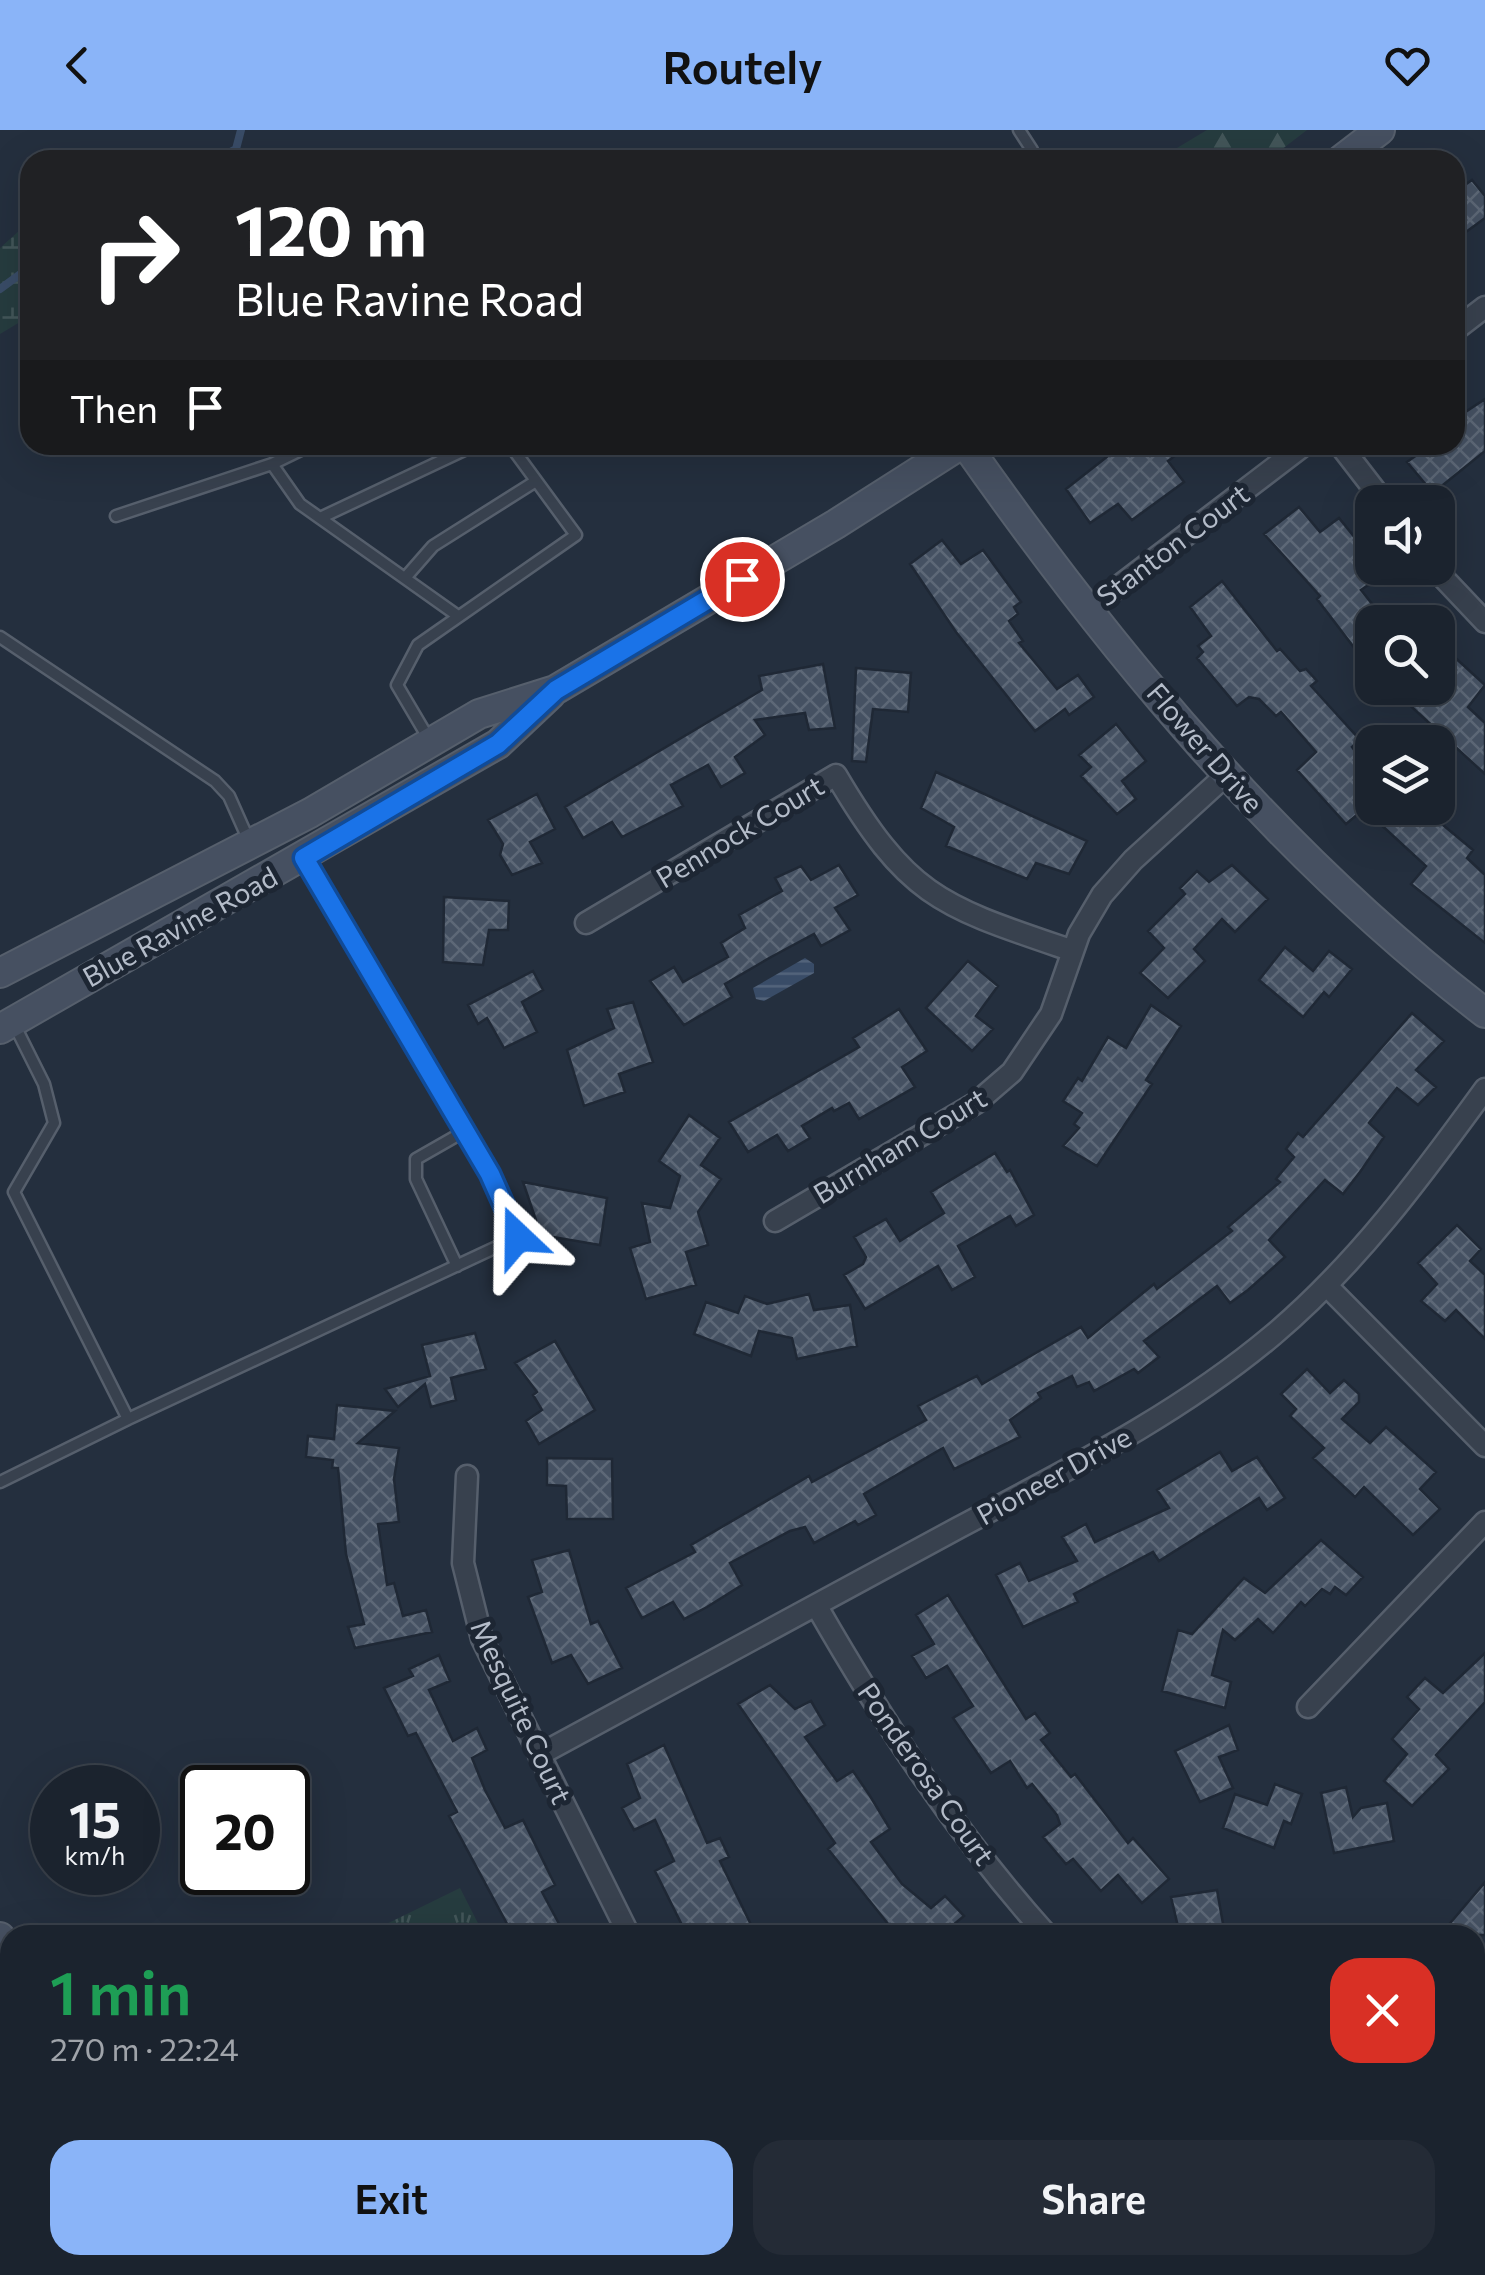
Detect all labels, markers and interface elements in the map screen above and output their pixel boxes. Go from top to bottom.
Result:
icon: back [50,38,105,93]
text: Routely [662,38,823,93]
icon: heart [1380,38,1435,93]
text: 120 m [235,185,427,270]
icon: right [70,190,200,320]
text: Blue Ravine Road [235,270,584,325]
icon: arrive [178,380,233,435]
text: Then [70,384,158,431]
street label: Stanton Court [1090,476,1255,613]
map controls [1355,485,1455,825]
button: sound [1355,485,1455,585]
pin [700,537,785,622]
icon: arrive [715,552,770,607]
button: search [1355,605,1455,705]
street label: Flower Drive [1140,676,1271,819]
button: layers [1355,725,1455,825]
street label: Pennock Court [650,768,829,894]
street label: Blue Ravine Road [76,859,283,994]
street label: Burnham Court [807,1080,992,1210]
position arrow [466,1185,570,1289]
street label: Pioneer Drive [970,1419,1137,1532]
street label: Mesquite Court [464,1614,579,1809]
street label: Ponderosa Court [851,1676,1002,1871]
speed limit sign: 20 [180,1765,310,1895]
text: 15 [69,1787,121,1848]
text: km/h [65,1840,125,1870]
text: 1 min [50,1954,191,2027]
button: close [1330,1958,1435,2063]
text: 270 m · 22:24 [50,2028,239,2068]
button: Exit [50,2140,733,2255]
button: Share [753,2140,1435,2255]

